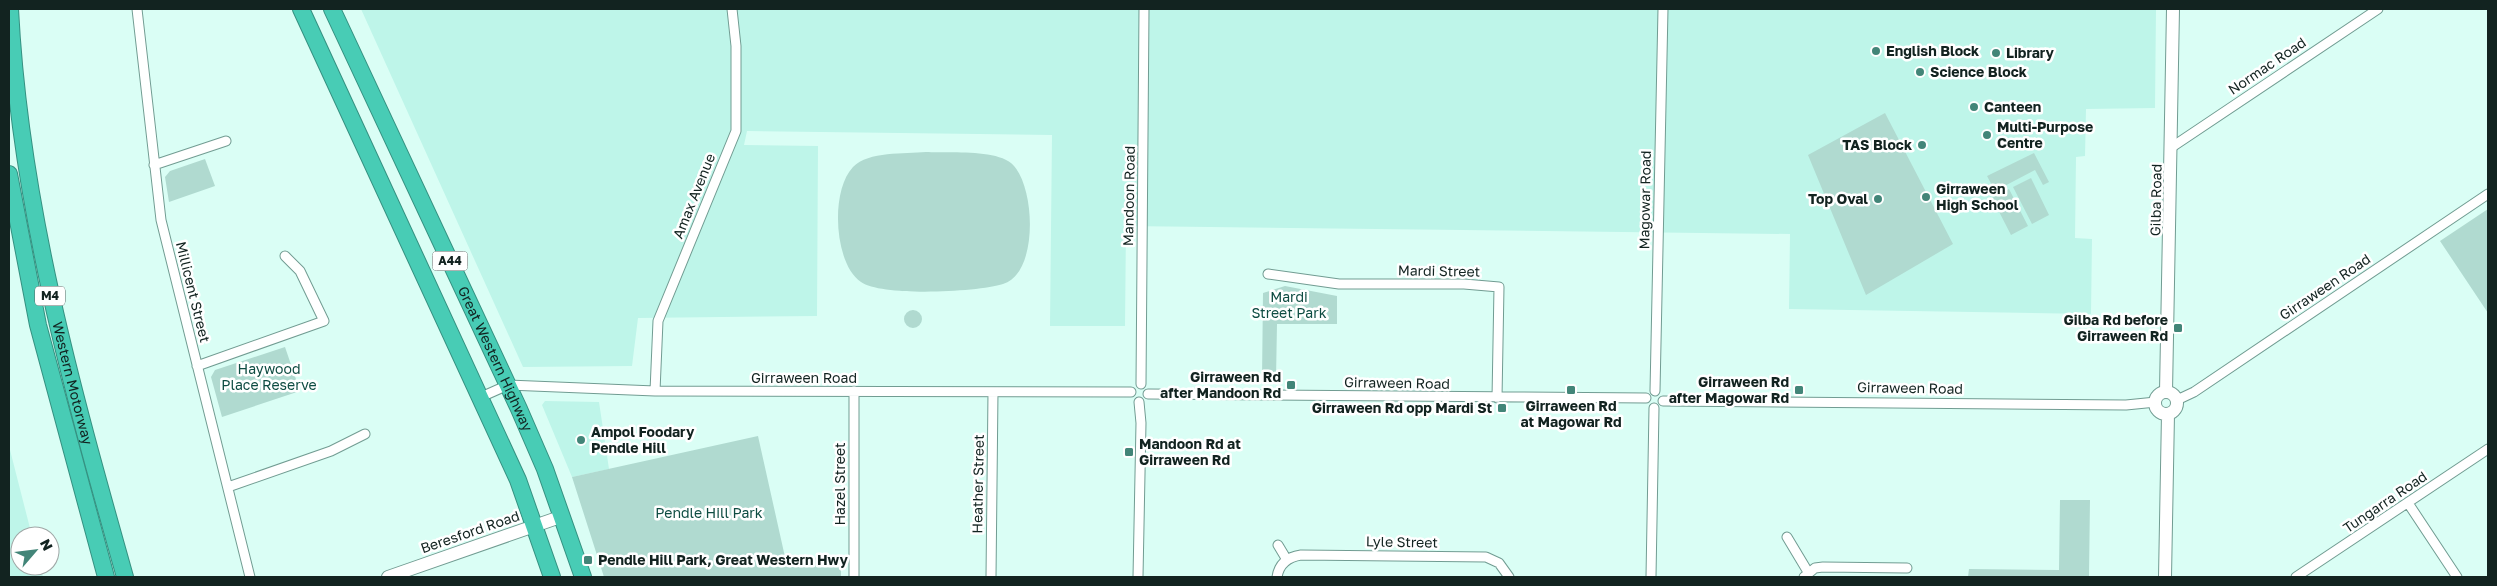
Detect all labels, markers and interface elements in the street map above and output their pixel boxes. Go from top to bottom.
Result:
street label: Normac Road [2225,33,2309,98]
place label: English Block [1886,42,1979,59]
place label: Library [2006,44,2055,61]
marker: English Block [1870,45,1882,57]
marker: Library [1990,47,2002,59]
place label: Science Block [1930,63,2027,80]
marker: Science Block [1914,66,1926,78]
place label: Canteen [1984,98,2041,115]
marker: Canteen [1968,101,1980,113]
place label: Multi-Purpose Centre [1997,118,2093,151]
marker: Multi-Purpose Centre [1981,129,1993,141]
place label: TAS Block [1842,136,1912,153]
marker: TAS Block [1916,139,1928,151]
street label: Mandoon Road [1119,146,1138,246]
street label: Magowar Road [1635,150,1654,250]
street label: Amax Avenue [669,151,718,241]
street label: Gilba Road [2146,164,2165,236]
place label: Girraween High School [1936,180,2019,213]
place label: Top Oval [1808,190,1868,207]
marker: Girraween High School [1920,191,1932,203]
marker: Top Oval [1872,193,1884,205]
street label: Millicent Street [173,240,214,344]
street label: Girraween Road [2276,250,2373,323]
road number: A44 [432,252,468,270]
street label: Mardi Street [1398,261,1480,280]
street label: Great Western Highway [455,283,537,434]
road number: M4 [35,286,65,306]
park label: Mardi Street Park [1251,288,1327,321]
place label: Gilba Rd before Girraween Rd [2064,311,2168,344]
street label: Western Motorway [49,320,97,447]
marker: Gilba Rd before Girraween Rd [2172,322,2184,334]
park label: Haywood Place Reserve [221,360,317,393]
place label: Girraween Rd after Mandoon Rd [1160,368,1281,401]
street label: Girraween Road [751,369,857,386]
street label: Girraween Road [1344,373,1450,392]
place label: Girraween Rd after Magowar Rd [1669,373,1789,406]
street label: Girraween Road [1857,378,1963,397]
marker: Girraween Rd after Mandoon Rd [1285,379,1297,391]
marker: Girraween Rd at Magowar Rd [1565,384,1577,396]
marker: Girraween Rd after Magowar Rd [1793,384,1805,396]
place label: Girraween Rd at Magowar Rd [1520,397,1622,430]
place label: Girraween Rd opp Mardi St [1312,399,1492,416]
marker: Girraween Rd opp Mardi St [1496,402,1508,414]
place label: Ampol Foodary Pendle Hill [591,423,695,456]
marker: Ampol Foodary Pendle Hill [575,434,587,446]
street label: Heather Street [968,434,987,534]
place label: Mandoon Rd at Girraween Rd [1139,435,1241,468]
street label: Hazel Street [831,442,848,526]
marker: Mandoon Rd at Girraween Rd [1123,446,1135,458]
street label: Tungarra Road [2340,467,2430,536]
park label: Pendle Hill Park [655,504,763,521]
street label: Beresford Road [418,507,522,556]
north arrow [10,526,60,576]
street label: Lyle Street [1366,532,1438,551]
text: N [37,536,57,553]
place label: Pendle Hill Park, Great Western Hwy [598,551,848,568]
marker: Pendle Hill Park, Great Western Hwy [582,554,594,566]

